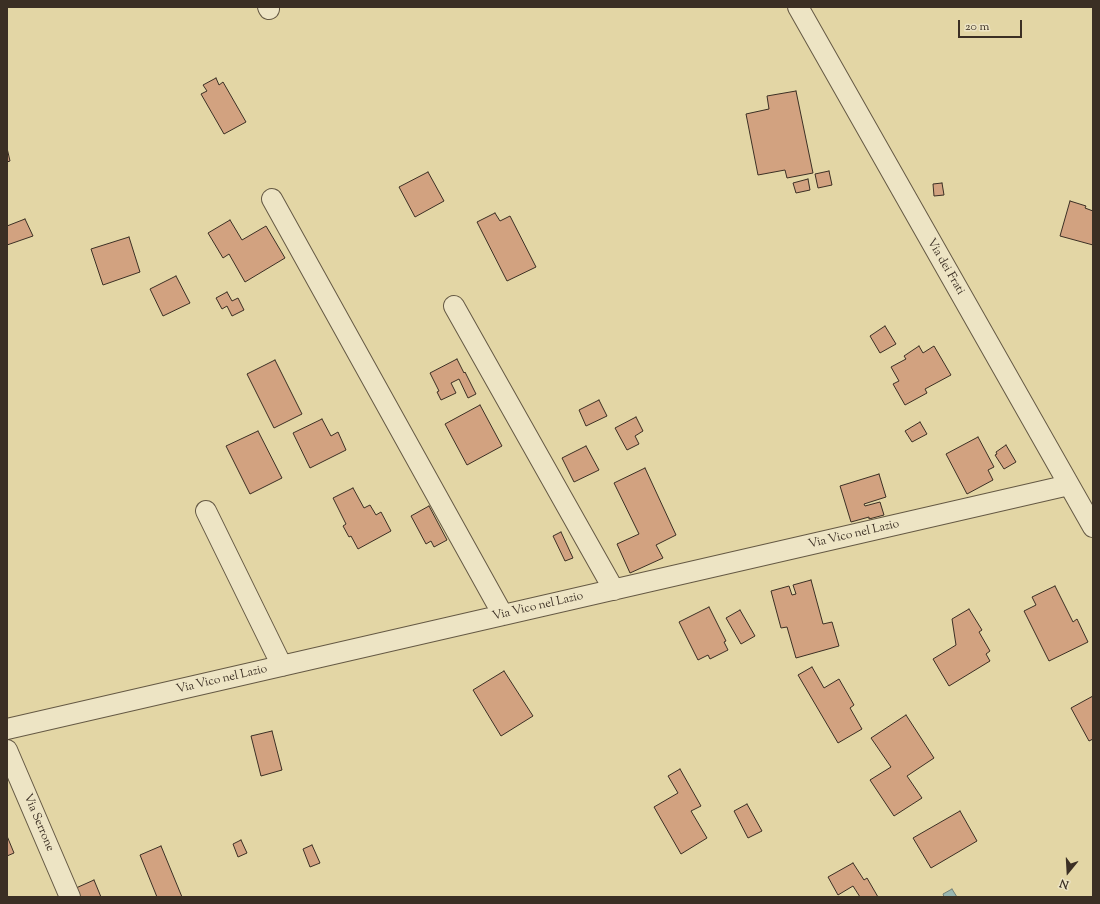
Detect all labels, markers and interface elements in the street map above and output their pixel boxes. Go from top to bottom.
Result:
scale bar [960,12,1024,38]
text: 20 m [965,18,989,36]
street label: Via dei Frati [923,236,967,298]
street label: Via Vico nel Lazio [807,518,901,552]
street label: Via Vico nel Lazio [491,590,585,624]
street label: Via Vico nel Lazio [175,663,269,697]
street label: Via Serrone [19,792,57,854]
north arrow [1048,852,1088,892]
text: N [1058,874,1071,892]

